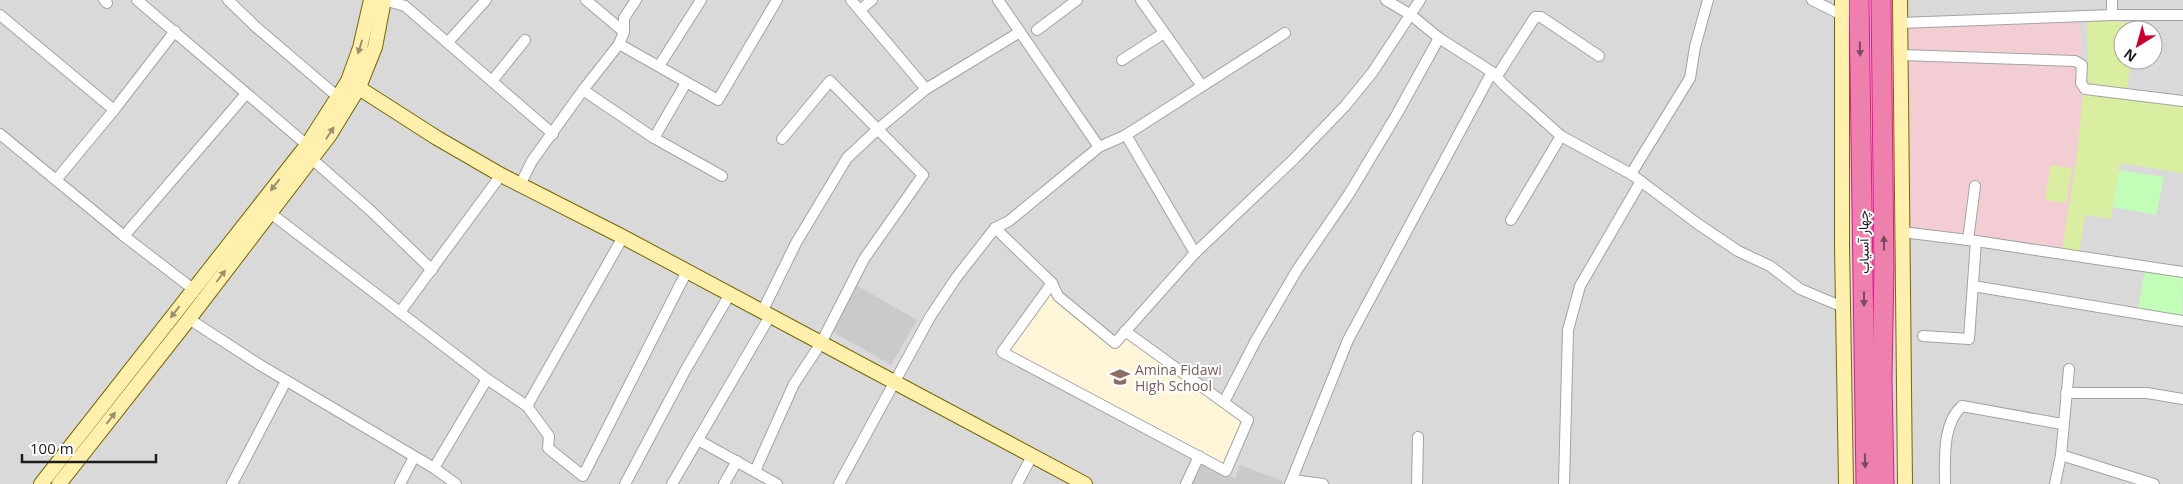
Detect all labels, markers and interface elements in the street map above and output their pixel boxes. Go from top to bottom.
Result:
north arrow [2113,20,2163,70]
one-way arrow [355,40,363,55]
one-way arrow [1856,41,1864,57]
text: N [2120,45,2140,67]
one-way arrow [326,126,335,140]
one-way arrow [270,178,281,191]
street label: چهار آسیاب [1853,210,1874,274]
one-way arrow [1880,235,1888,251]
one-way arrow [216,270,227,283]
one-way arrow [1860,291,1868,307]
one-way arrow [169,306,180,319]
place label: Amina Fidawi High School [1135,360,1222,395]
school or university icon: Amina Fidawi High School [1109,366,1131,388]
one-way arrow [105,412,116,425]
scale bar [22,432,156,464]
text: 100 m [30,438,74,458]
one-way arrow [1861,453,1869,469]

